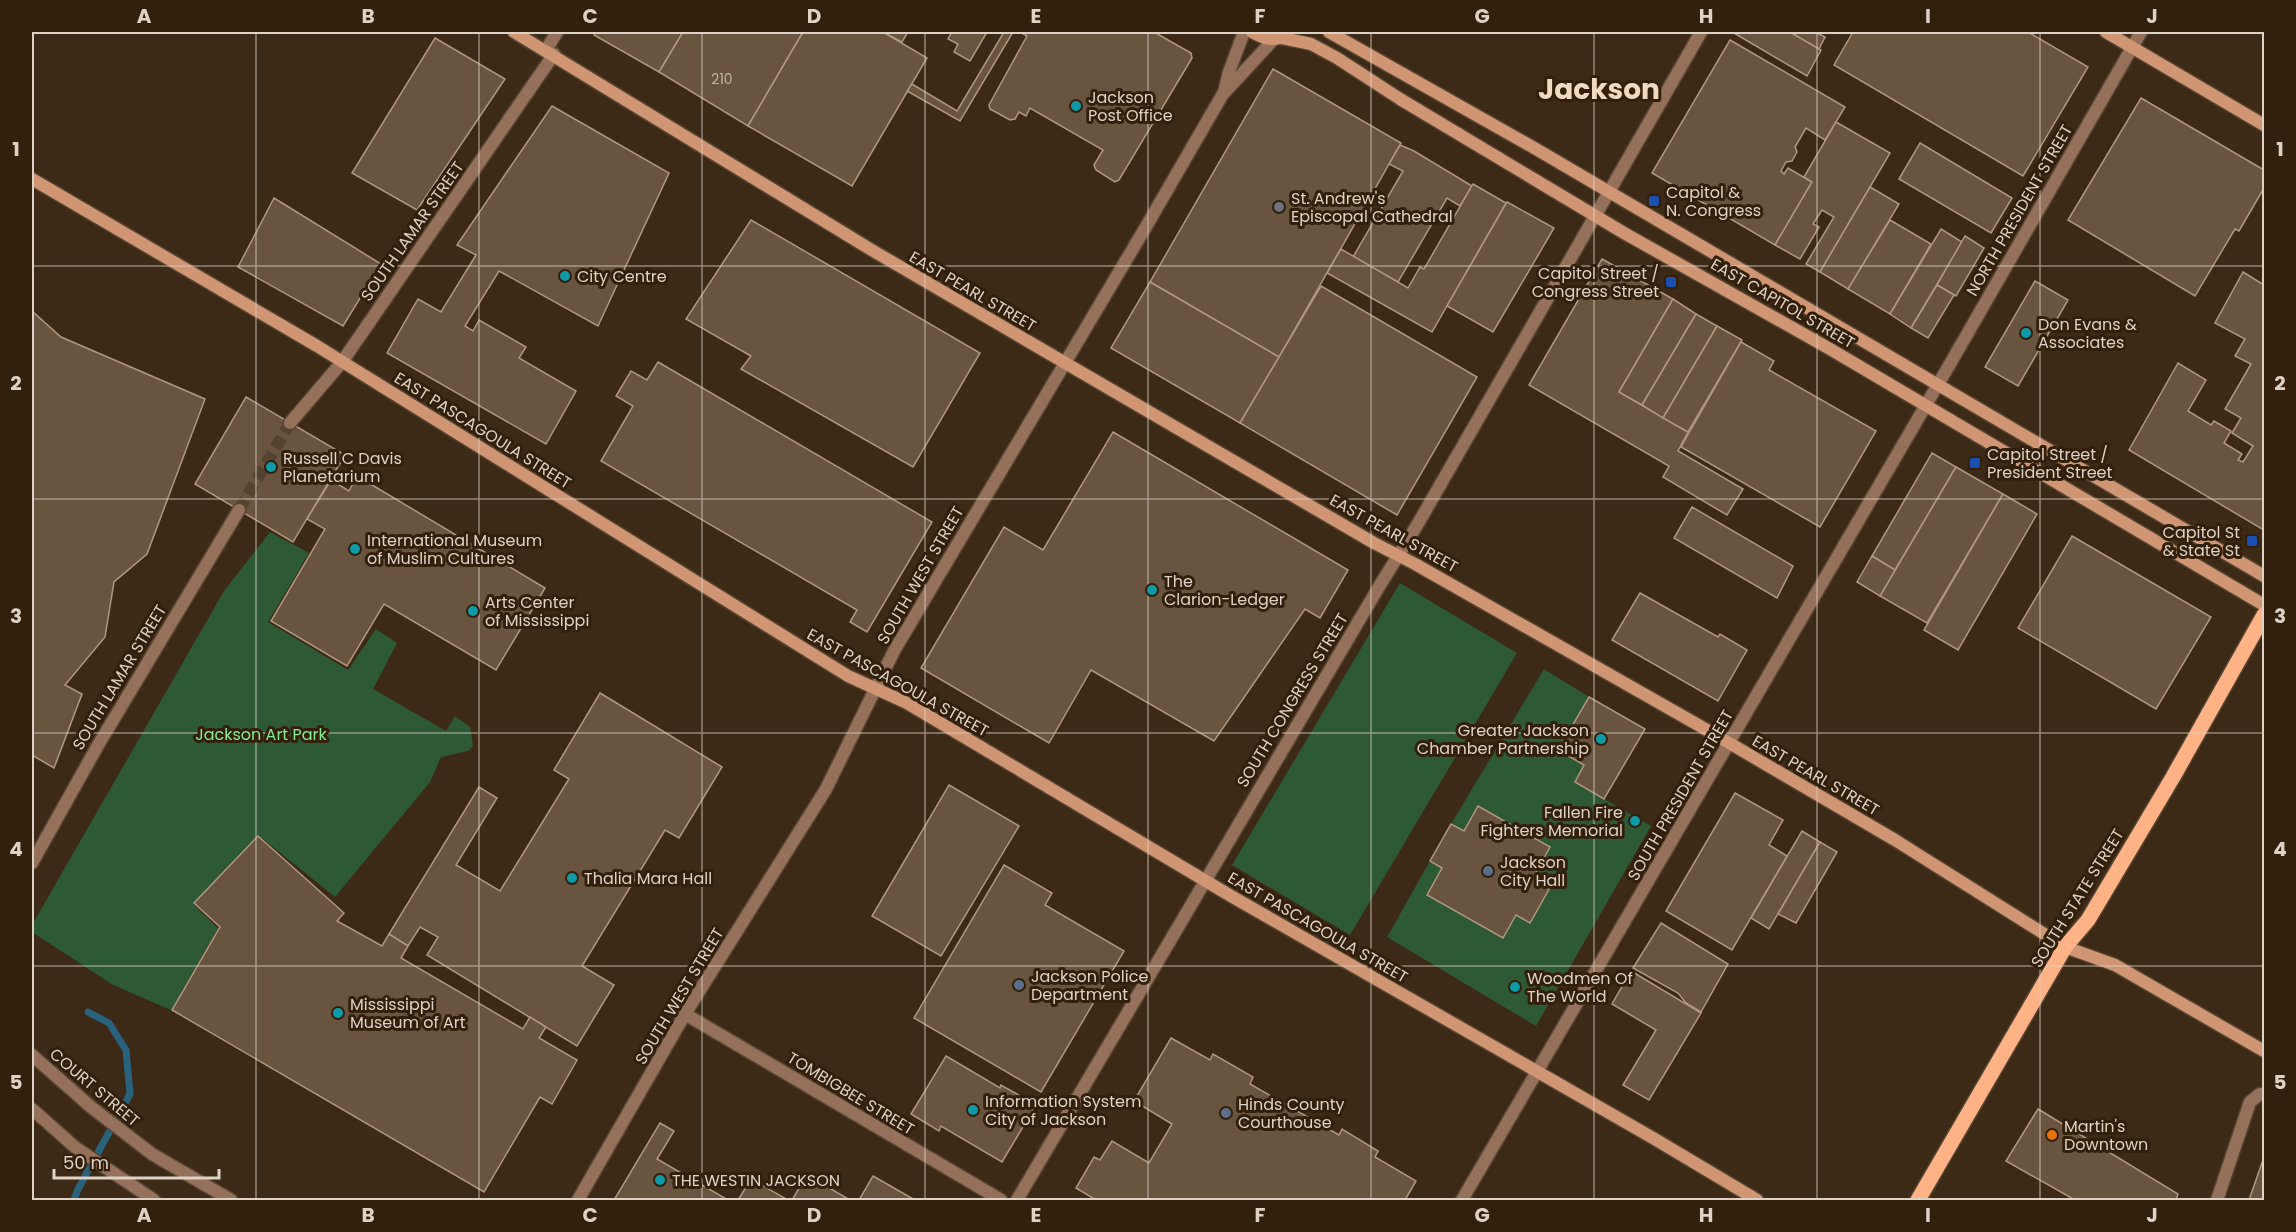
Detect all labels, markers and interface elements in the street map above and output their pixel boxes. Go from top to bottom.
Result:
text: A [137,2,152,30]
text: B [361,2,375,30]
text: C [582,2,598,30]
text: D [807,2,821,30]
text: E [1031,2,1041,30]
text: F [1255,2,1266,30]
text: G [1474,2,1490,30]
text: H [1699,2,1713,30]
text: I [1925,2,1931,30]
text: J [2146,2,2158,30]
house number: 210 [711,69,733,89]
district label: Jackson [1538,70,1660,109]
place label: Jackson Post Office [1088,86,1173,127]
marker: Jackson Post Office [1069,99,1083,113]
street label: NORTH PRESIDENT STREET [1961,120,2078,300]
text: 1 [12,135,20,163]
text: 1 [2276,135,2284,163]
street label: SOUTH LAMAR STREET [355,156,470,306]
place label: Capitol & N. Congress [1666,181,1761,222]
place label: St. Andrew's Episcopal Cathedral [1291,187,1453,228]
marker: Capitol & N. Congress [1647,194,1661,208]
marker: St. Andrew's Episcopal Cathedral [1272,200,1286,214]
street label: EAST PEARL STREET [905,246,1041,337]
street label: EAST CAPITOL STREET [1706,253,1859,354]
place label: Capitol Street / Congress Street [1532,262,1659,303]
place label: City Centre [577,265,667,288]
marker: City Centre [558,269,572,283]
marker: Capitol Street / Congress Street [1664,275,1678,289]
place label: Don Evans & Associates [2038,313,2137,354]
marker: Don Evans & Associates [2019,326,2033,340]
street label: EAST PASCAGOULA STREET [390,366,576,495]
text: 2 [10,369,22,397]
text: 2 [2274,369,2286,397]
place label: Capitol Street / President Street [1987,443,2113,484]
place label: Russell C Davis Planetarium [283,447,402,488]
marker: Capitol Street / President Street [1968,456,1982,470]
marker: Russell C Davis Planetarium [264,460,278,474]
street label: EAST PEARL STREET [1325,489,1462,578]
street label: SOUTH WEST STREET [872,502,970,648]
place label: Capitol St & State St [2163,521,2240,562]
place label: International Museum of Muslim Cultures [367,529,542,570]
marker: Capitol St & State St [2245,534,2259,548]
marker: International Museum of Muslim Cultures [348,542,362,556]
place label: The Clarion-Ledger [1164,570,1285,611]
marker: The Clarion-Ledger [1145,583,1159,597]
place label: Arts Center of Mississippi [485,591,589,632]
street label: SOUTH LAMAR STREET [67,600,172,754]
text: 3 [10,602,22,630]
text: 3 [2274,602,2286,630]
marker: Arts Center of Mississippi [466,604,480,618]
street label: SOUTH CONGRESS STREET [1231,609,1354,792]
street label: EAST PASCAGOULA STREET [803,623,993,742]
street label: SOUTH PRESIDENT STREET [1622,705,1739,885]
place label: Greater Jackson Chamber Partnership [1417,719,1589,760]
park label: Jackson Art Park [195,723,327,746]
street label: EAST PEARL STREET [1748,730,1884,821]
marker: Greater Jackson Chamber Partnership [1594,732,1608,746]
place label: Fallen Fire Fighters Memorial [1481,801,1623,842]
marker: Fallen Fire Fighters Memorial [1628,814,1642,828]
street label: SOUTH STATE STREET [2025,824,2130,972]
text: 4 [9,835,23,863]
text: 4 [2273,835,2287,863]
place label: Jackson City Hall [1500,851,1566,892]
marker: Jackson City Hall [1481,864,1495,878]
street label: EAST PASCAGOULA STREET [1223,866,1412,989]
place label: Thalia Mara Hall [584,867,712,890]
marker: Thalia Mara Hall [565,871,579,885]
street label: SOUTH WEST STREET [629,923,730,1069]
place label: Jackson Police Department [1031,965,1148,1006]
place label: Woodmen Of The World [1527,967,1633,1008]
marker: Jackson Police Department [1012,978,1026,992]
marker: Woodmen Of The World [1508,980,1522,994]
place label: Mississippi Museum of Art [350,993,466,1034]
marker: Mississippi Museum of Art [331,1006,345,1020]
street label: COURT STREET [45,1043,145,1132]
street label: TOMBIGBEE STREET [783,1046,919,1141]
text: 5 [10,1068,23,1096]
text: 5 [2274,1068,2287,1096]
place label: Information System City of Jackson [985,1090,1141,1131]
place label: Hinds County Courthouse [1238,1093,1345,1134]
marker: Information System City of Jackson [966,1103,980,1117]
marker: Hinds County Courthouse [1219,1106,1233,1120]
place label: Martin's Downtown [2064,1115,2148,1156]
marker: Martin's Downtown [2045,1128,2059,1142]
scale bar [54,1142,219,1180]
text: 50 m [63,1150,109,1175]
place label: THE WESTIN JACKSON [672,1169,840,1192]
marker: THE WESTIN JACKSON [653,1173,667,1187]
text: A [137,1201,152,1229]
text: B [361,1201,375,1229]
text: C [582,1201,598,1229]
text: D [807,1201,821,1229]
text: E [1031,1201,1041,1229]
text: F [1255,1201,1266,1229]
text: G [1474,1201,1490,1229]
text: H [1699,1201,1713,1229]
text: I [1925,1201,1931,1229]
text: J [2146,1201,2158,1229]

